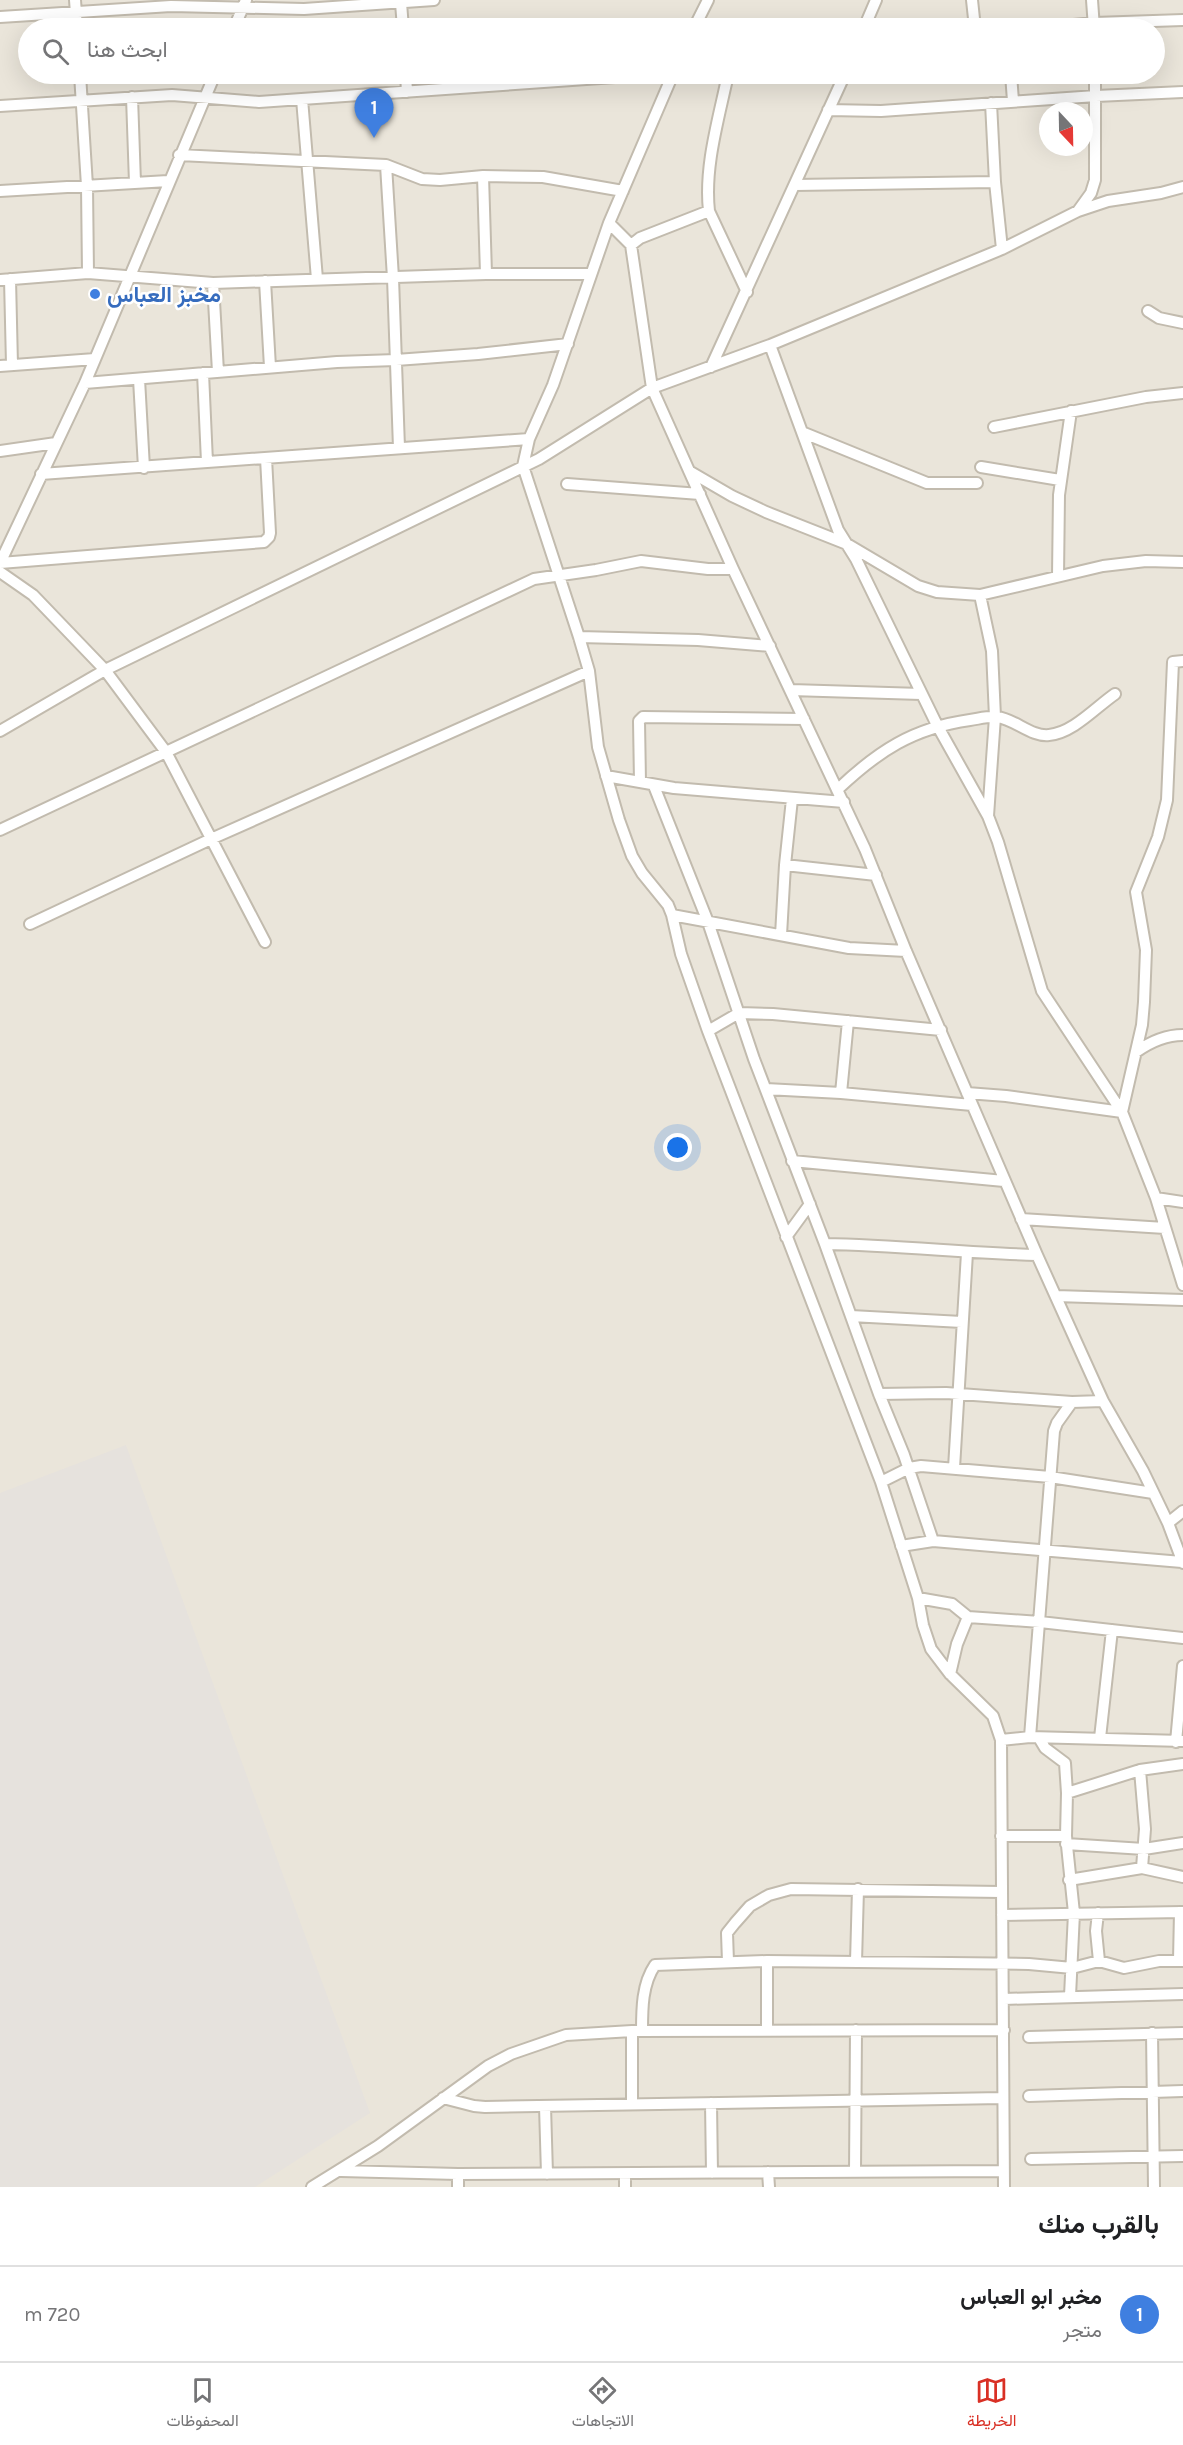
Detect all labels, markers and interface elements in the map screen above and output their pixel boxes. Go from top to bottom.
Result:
search box [18,18,1165,84]
icon: search [39,35,72,68]
text: ابحث هنا [87,37,168,63]
pin: 1 [354,88,394,138]
north arrow [1039,102,1093,156]
place label: مخبز العباس [107,282,221,308]
marker: مخبز العباس [88,287,102,301]
your location [663,1133,692,1162]
text: بالقرب منك [1038,2209,1159,2240]
text: مخبر ابو العباس [960,2284,1102,2310]
text: 720 m [24,2303,80,2326]
text: 1 [1136,2303,1143,2326]
text: متجر [1063,2319,1102,2342]
tab: المحفوظات [167,2374,239,2435]
tab: الاتجاهات [572,2374,634,2435]
tab: الخريطة [967,2374,1016,2435]

